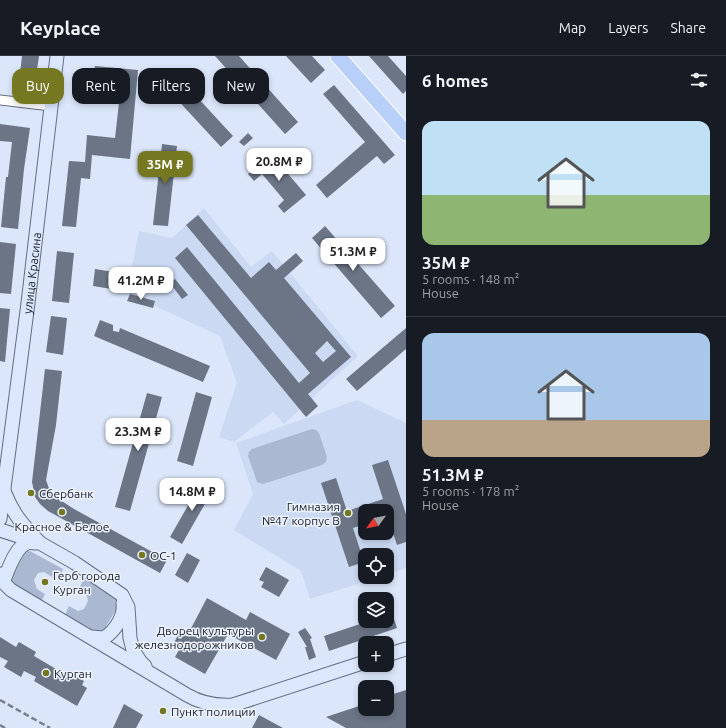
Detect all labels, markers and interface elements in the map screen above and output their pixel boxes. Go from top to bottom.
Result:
text: Keyplace [20,17,101,39]
text: Map [559,20,586,36]
text: Layers [608,20,648,36]
text: Share [670,20,706,36]
chip: Buy [12,68,64,104]
chip: Rent [72,68,130,104]
chip: Filters [138,68,205,104]
chip: New [213,68,269,104]
icon: filters [688,69,710,91]
text: 6 homes [422,71,488,90]
icon: home [530,147,602,219]
pin: 20.8M ₽ [242,148,316,182]
pin: 35M ₽ [137,151,193,185]
text: 20.8M ₽ [255,154,303,168]
text: 35M ₽ [147,157,183,171]
street label: улица Красина [20,232,43,315]
pin: 51.3M ₽ [316,238,390,272]
text: 51.3M ₽ [329,244,377,258]
text: 35M ₽ [422,253,470,272]
pin: 41.2M ₽ [104,267,178,301]
text: 5 rooms · 148 m² [422,272,519,286]
text: 41.2M ₽ [117,273,165,287]
text: House [422,286,459,300]
icon: home [530,359,602,431]
pin: 23.3M ₽ [101,418,175,452]
text: 23.3M ₽ [114,424,162,438]
text: 51.3M ₽ [422,465,484,484]
pin: 14.8M ₽ [155,478,229,512]
text: 14.8M ₽ [168,484,216,498]
text: 5 rooms · 178 m² [422,484,519,498]
place label: Сбербанк [39,487,93,500]
marker: Сбербанк [26,488,36,498]
text: House [422,498,459,512]
place label: Гимназия №47 корпус В [262,500,340,527]
north arrow [358,504,394,540]
map controls [358,504,394,716]
marker: Красное & Белое [57,507,67,517]
marker: Гимназия №47 корпус В [343,508,353,518]
place label: Красное & Белое [15,520,109,533]
button: locate [358,548,394,584]
place label: ОС-1 [150,549,177,562]
marker: ОС-1 [137,550,147,560]
place label: Герб города Курган [53,569,120,596]
marker: Герб города Курган [40,577,50,587]
button: layers [358,592,394,628]
place label: Дворец культуры железнодорожников [135,624,254,651]
marker: Дворец культуры железнодорожников [257,632,267,642]
button: + [358,636,394,672]
place label: Курган [54,667,92,680]
marker: Курган [41,668,51,678]
button: − [358,680,394,716]
place label: Пункт полиции [171,705,256,718]
marker: Пункт полиции [158,706,168,716]

